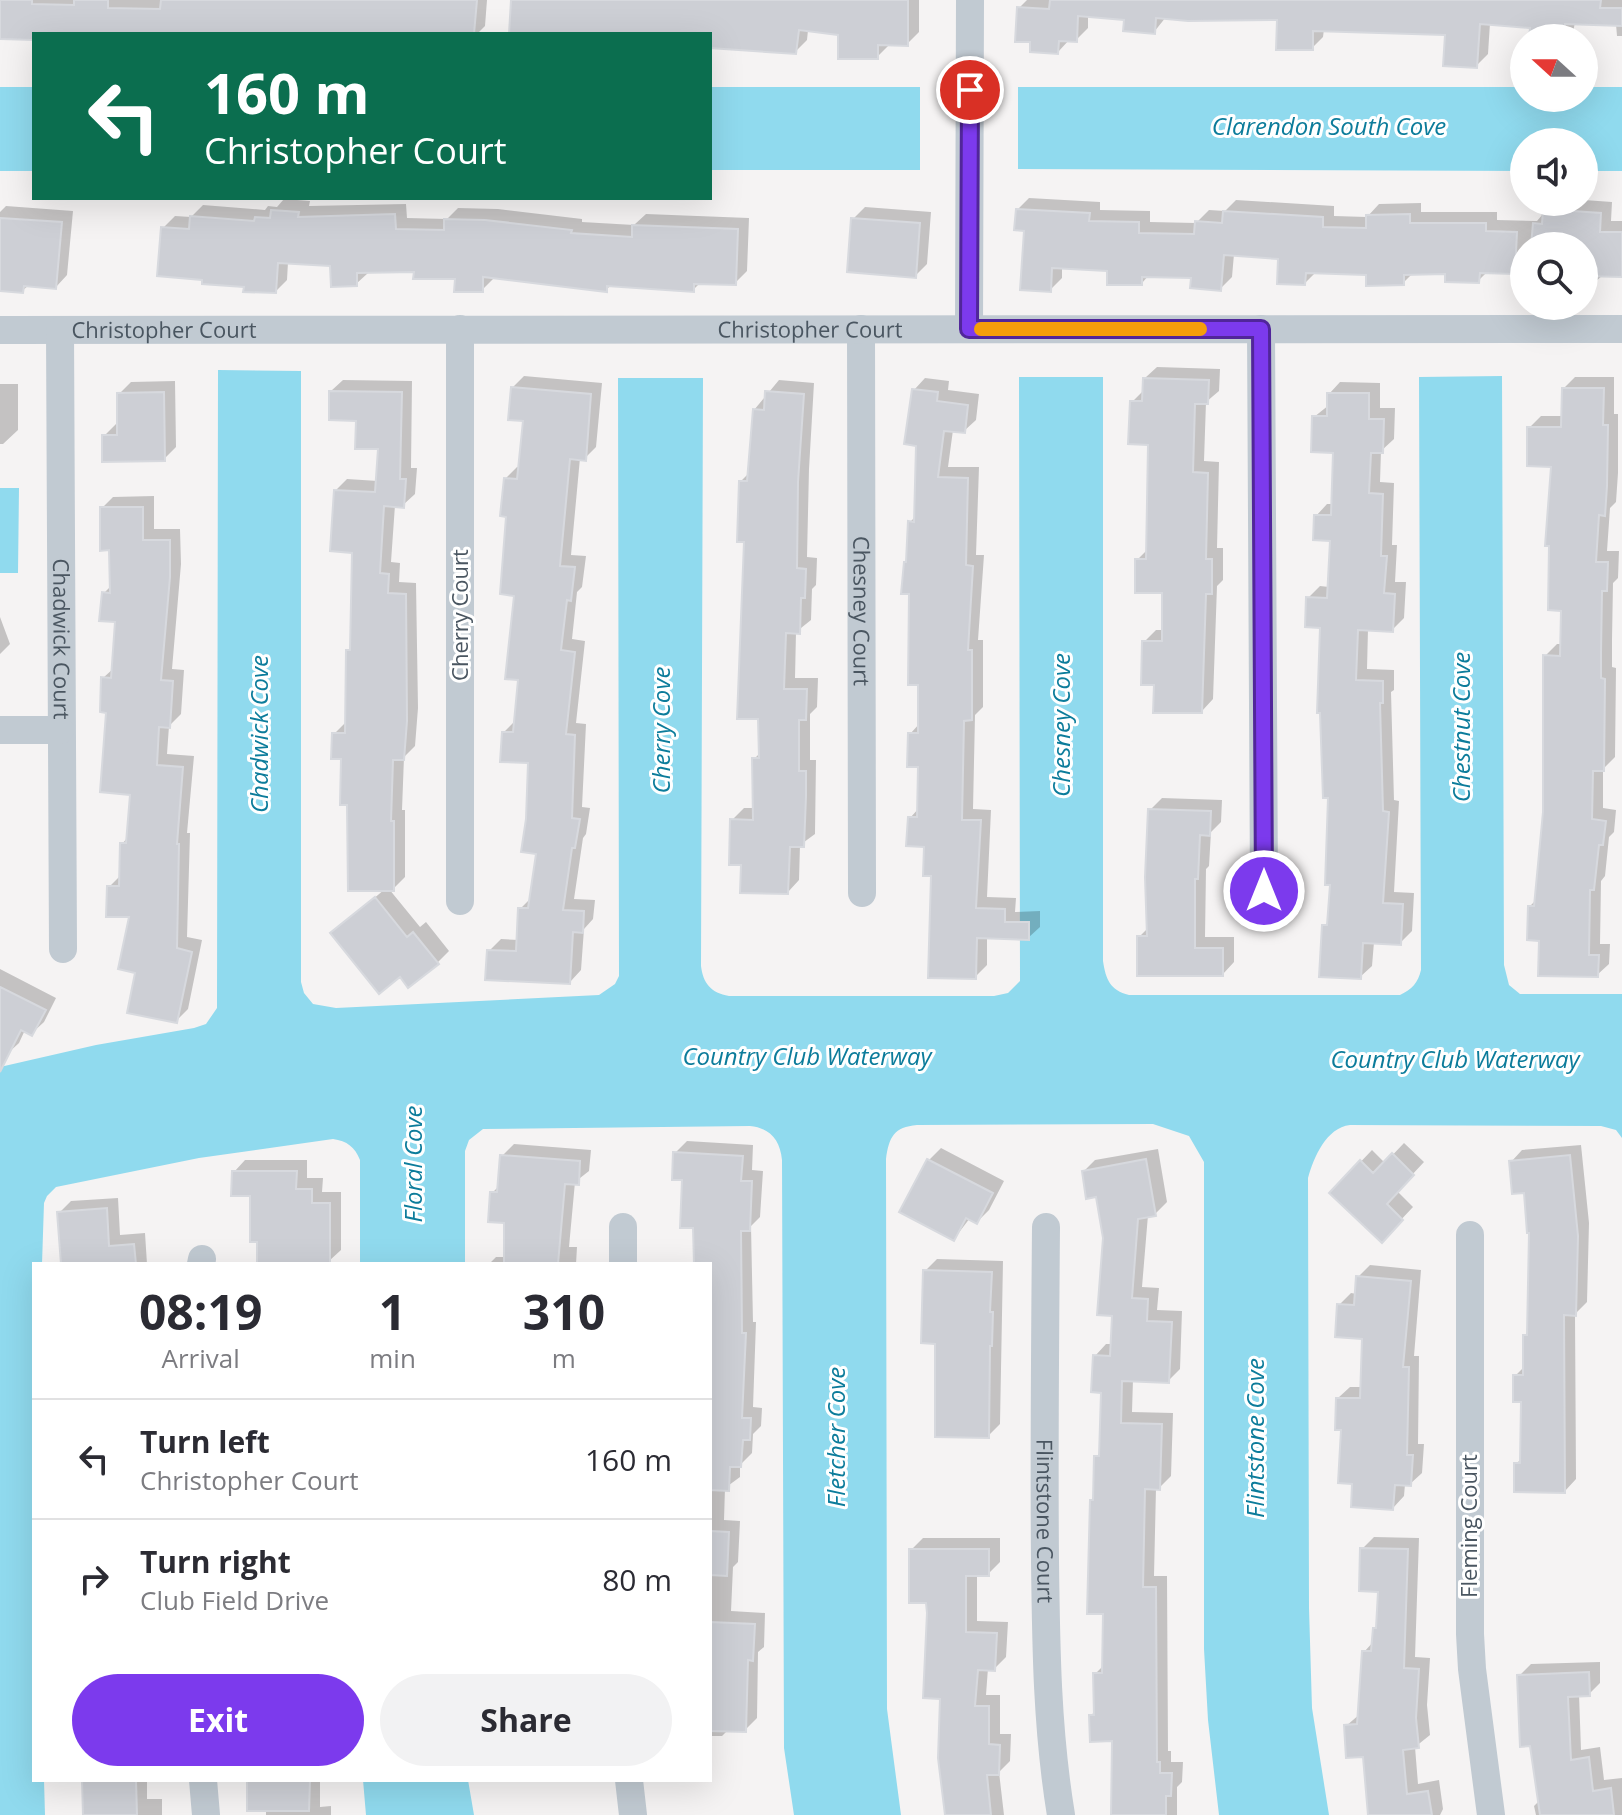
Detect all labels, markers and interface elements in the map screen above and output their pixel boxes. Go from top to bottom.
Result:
north arrow [1510,24,1598,112]
map controls [1510,24,1598,320]
text: 160 m [204,54,370,130]
pin [936,56,1004,124]
icon: left [72,64,176,168]
icon: arrive [948,68,992,112]
water label: Clarendon South Cove [1212,109,1446,142]
text: Christopher Court [204,126,507,175]
button: sound [1510,128,1598,216]
button: search [1510,232,1598,320]
street label: Christopher Court [718,313,903,344]
street label: Christopher Court [72,314,257,344]
street label: Chesney Court [847,536,878,686]
street label: Cherry Court [444,549,474,681]
street label: Chadwick Court [47,558,78,720]
water label: Chestnut Cove [1444,652,1477,802]
water label: Chesney Cove [1044,653,1077,797]
water label: Chadwick Cove [242,655,275,813]
water label: Cherry Cove [644,667,677,793]
position arrow [1222,849,1306,933]
water label: Country Club Waterway [682,1039,934,1072]
water label: Country Club Waterway [1330,1042,1582,1075]
water label: Floral Cove [396,1105,429,1223]
text: 08:19 [139,1279,262,1344]
text: 1 [379,1279,406,1344]
text: 310 [523,1279,605,1344]
text: Arrival [161,1340,240,1376]
text: min [369,1340,416,1376]
text: m [552,1340,576,1376]
water label: Flintstone Cove [1238,1358,1271,1518]
water label: Fletcher Cove [819,1367,852,1507]
text: Turn left [140,1421,270,1462]
icon: left [72,1437,116,1481]
text: 160 m [585,1439,672,1480]
street label: Flintstone Court [1031,1439,1062,1604]
street label: Fleming Court [1453,1454,1483,1598]
text: Christopher Court [140,1462,359,1498]
text: Turn right [140,1541,291,1582]
icon: right [72,1557,116,1601]
text: 80 m [602,1559,672,1600]
text: Club Field Drive [140,1582,329,1618]
button: Exit [72,1674,364,1766]
button: Share [380,1674,672,1766]

